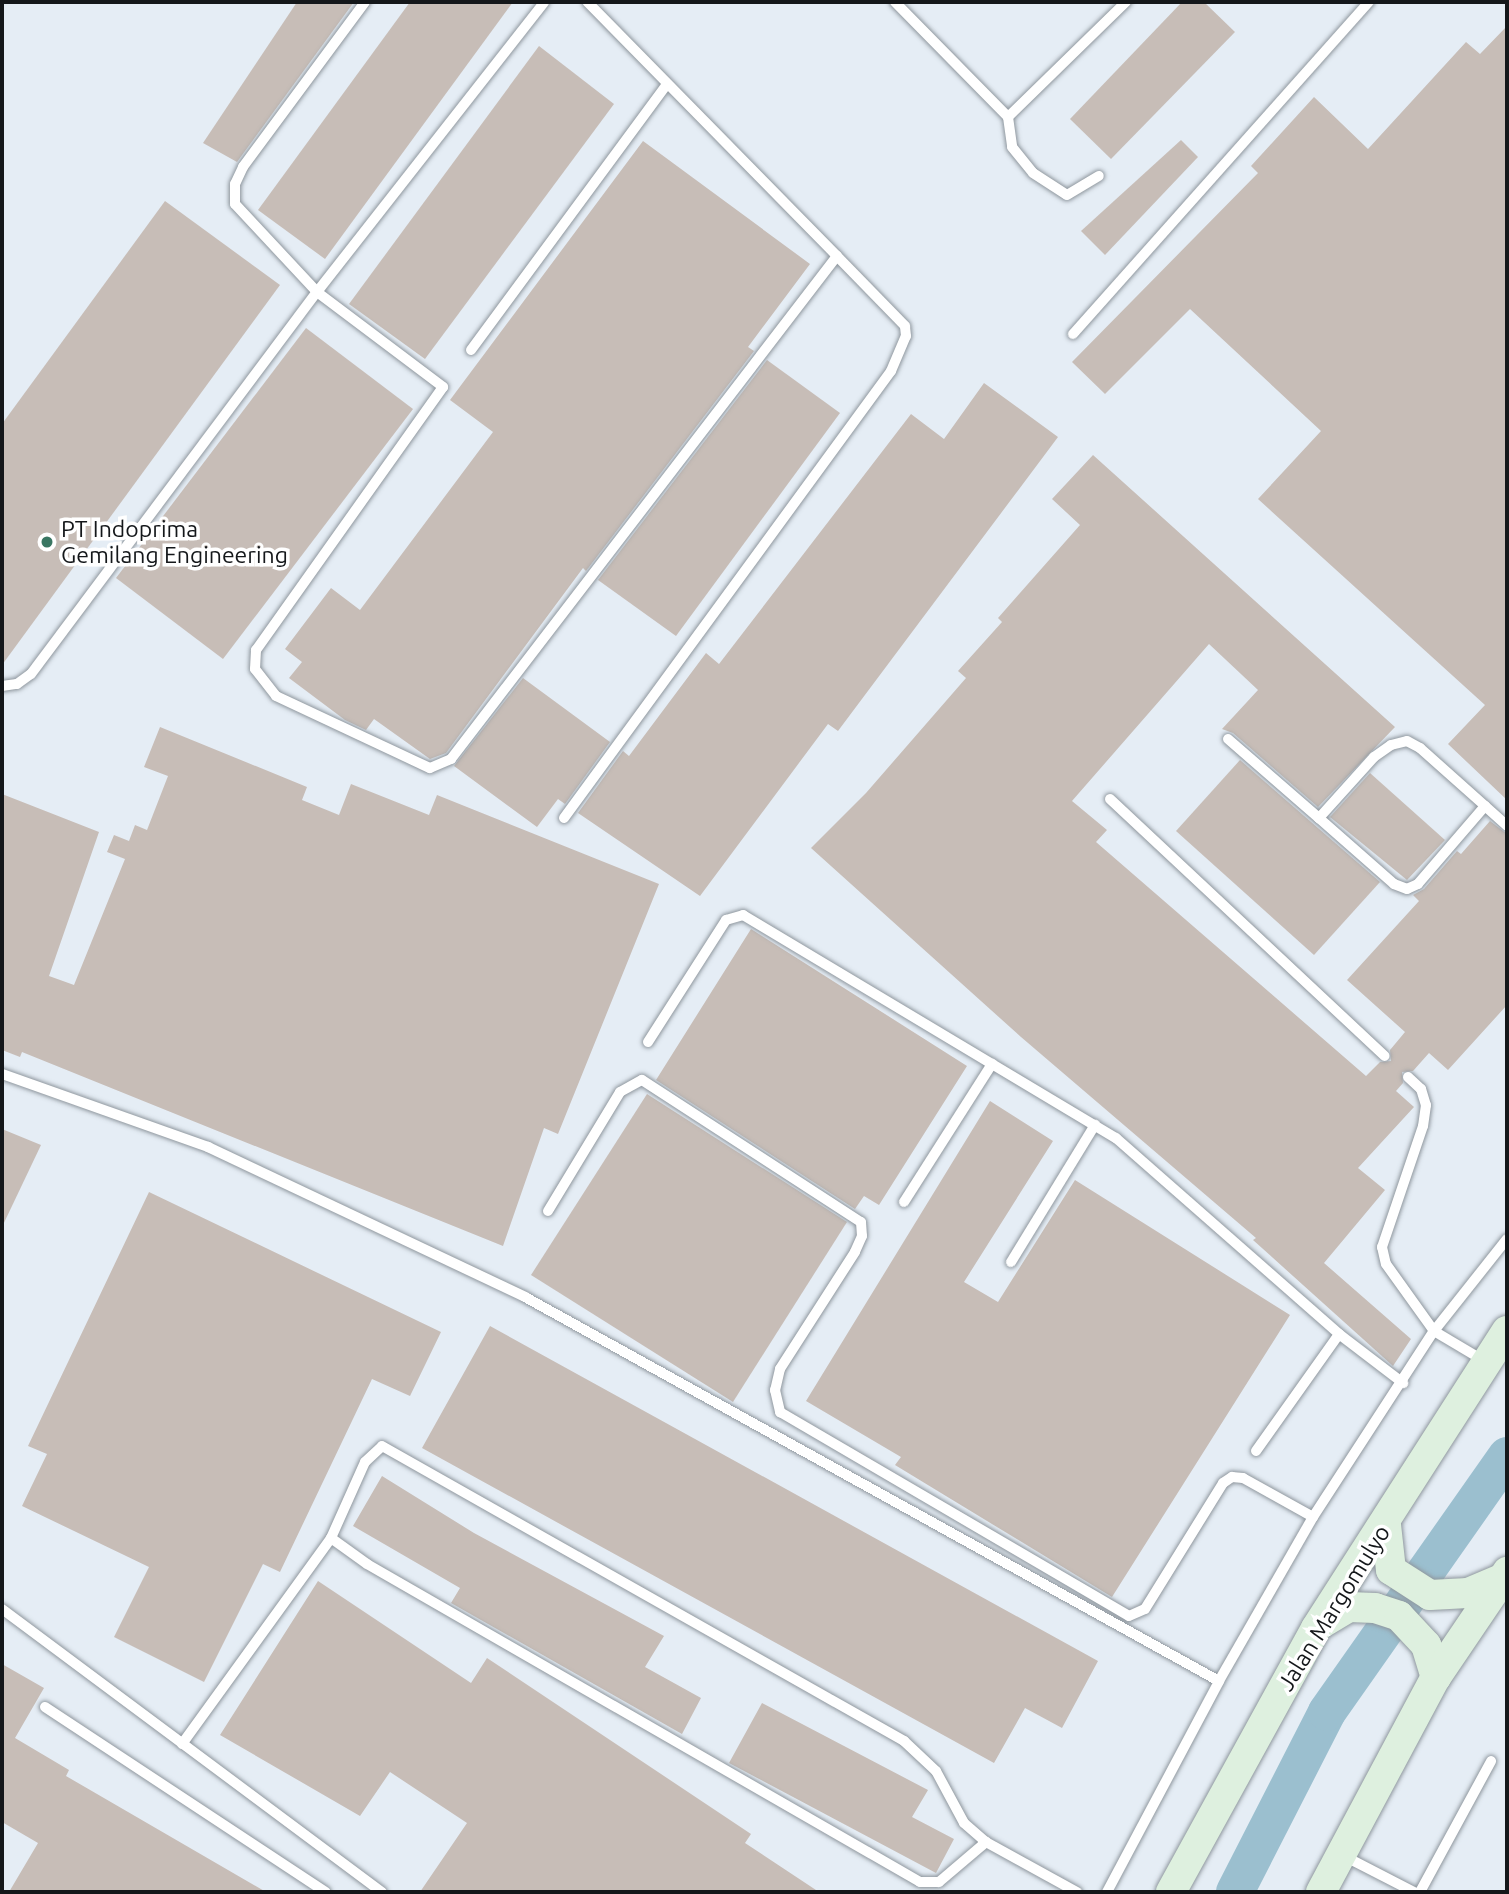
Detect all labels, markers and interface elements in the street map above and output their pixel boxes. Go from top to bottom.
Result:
place label: PT Indoprima Gemilang Engineering [61,515,288,569]
marker: PT Indoprima Gemilang Engineering [39,534,55,550]
street label: Jalan Margomulyo [1272,1520,1396,1696]

